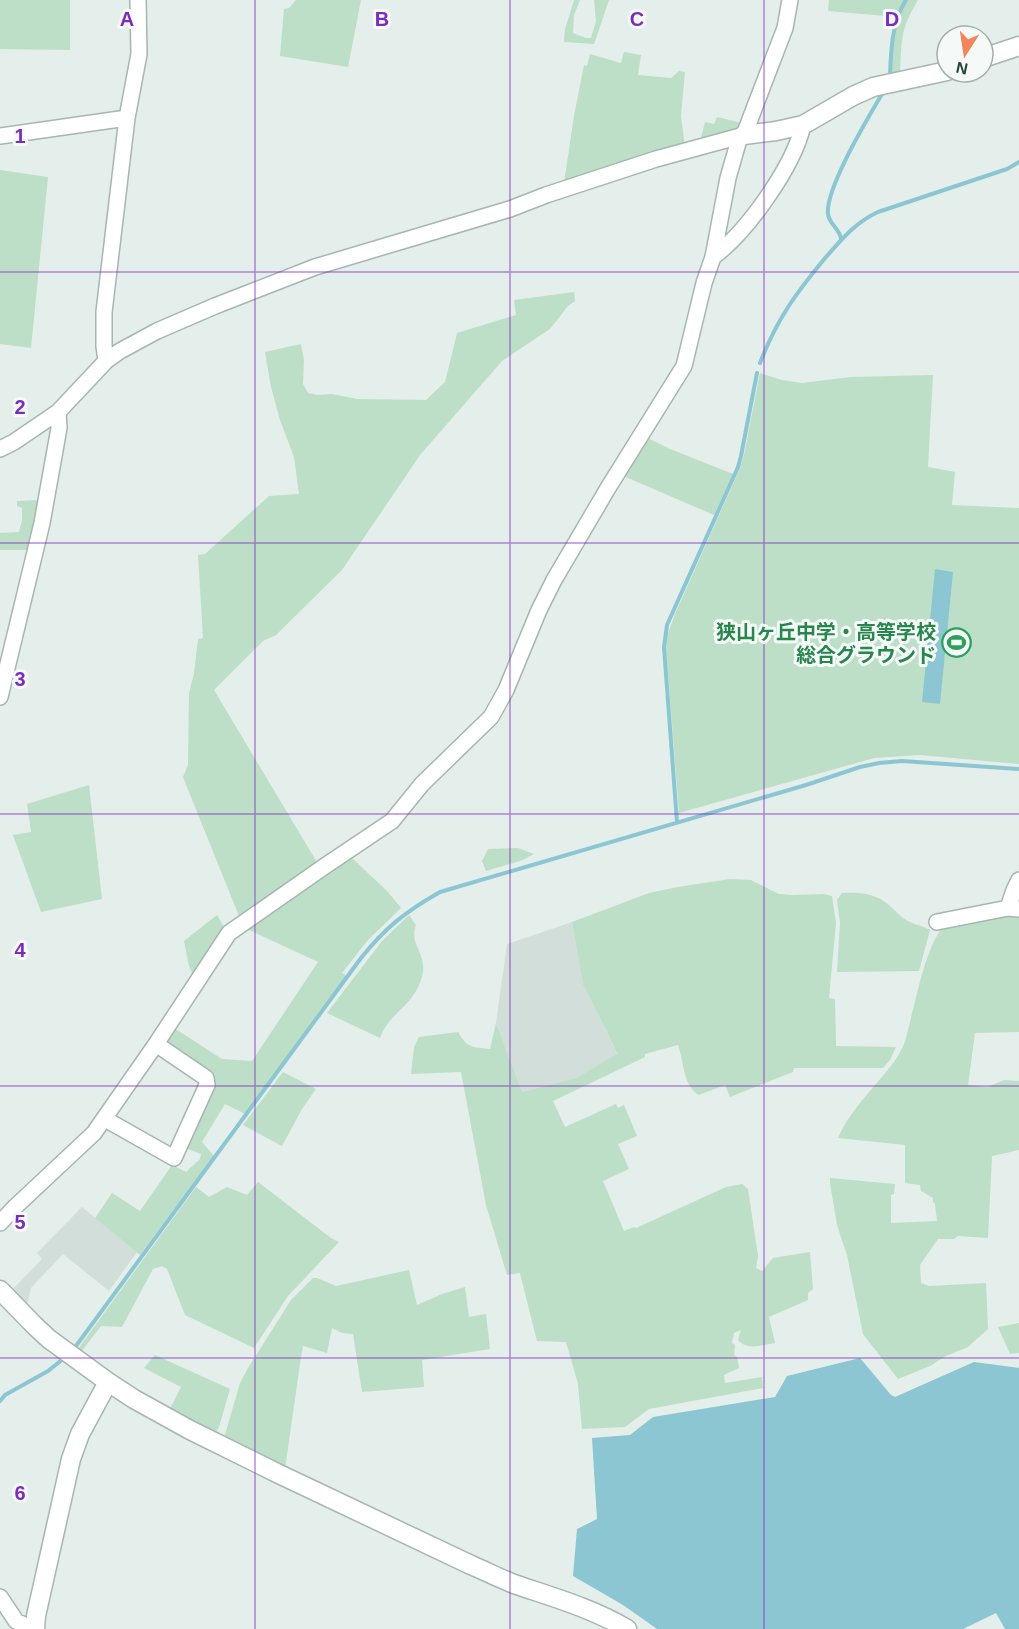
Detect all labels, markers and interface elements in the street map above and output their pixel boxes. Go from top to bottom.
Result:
text: A [120,8,134,30]
text: B [375,8,389,30]
text: C [630,8,644,30]
text: D [885,8,899,30]
north arrow [935,24,995,84]
text: N [955,59,969,78]
text: 1 [14,125,26,147]
text: 2 [14,396,26,418]
place label: 狭山ヶ丘中学・高等学校 総合グラウンド [716,621,936,666]
sports icon: 狭山ヶ丘中学・高等学校 総合グラウンド [941,627,973,659]
text: 3 [14,668,26,690]
text: 4 [14,939,26,961]
text: 5 [14,1211,26,1233]
text: 6 [14,1482,26,1504]

